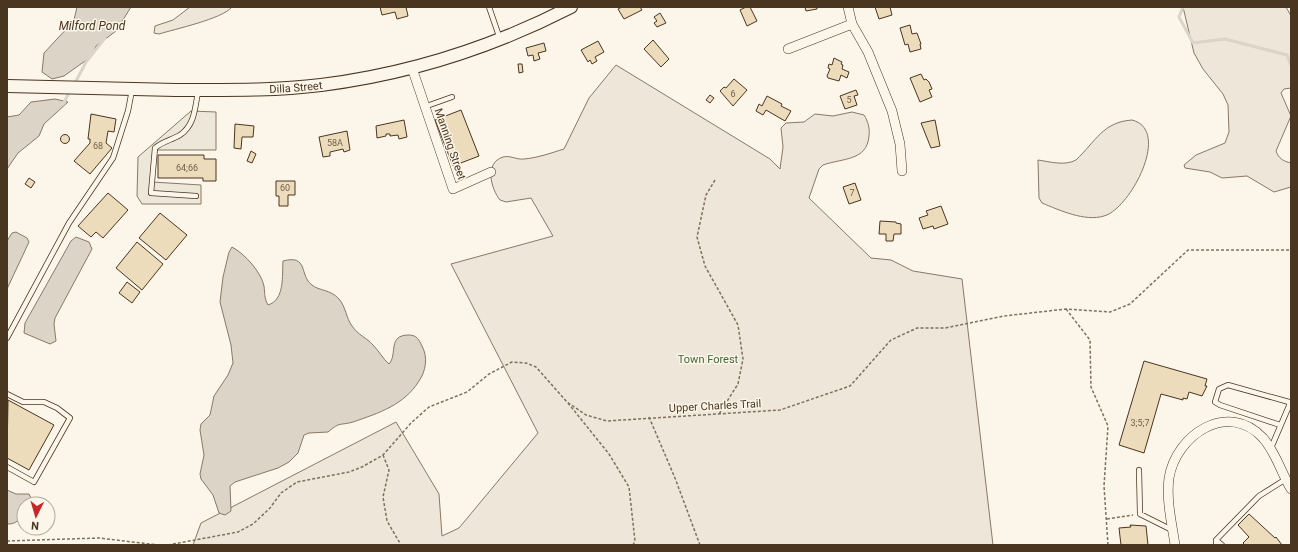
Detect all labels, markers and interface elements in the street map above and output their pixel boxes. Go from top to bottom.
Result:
water label: Milford Pond [59,19,126,33]
street label: Dilla Street [269,78,323,96]
house number: 6 [730,89,736,99]
house number: 5 [846,95,852,105]
street label: Manning Street [432,107,468,182]
house number: 58A [327,138,343,148]
house number: 68 [93,141,103,151]
house number: 64;66 [176,163,198,173]
house number: 60 [280,183,290,193]
house number: 7 [849,188,855,198]
park label: Town Forest [678,353,739,366]
street label: Upper Charles Trail [669,397,761,415]
house number: 3;5;7 [1131,418,1149,428]
north arrow [16,496,56,536]
text: N [31,519,40,532]

